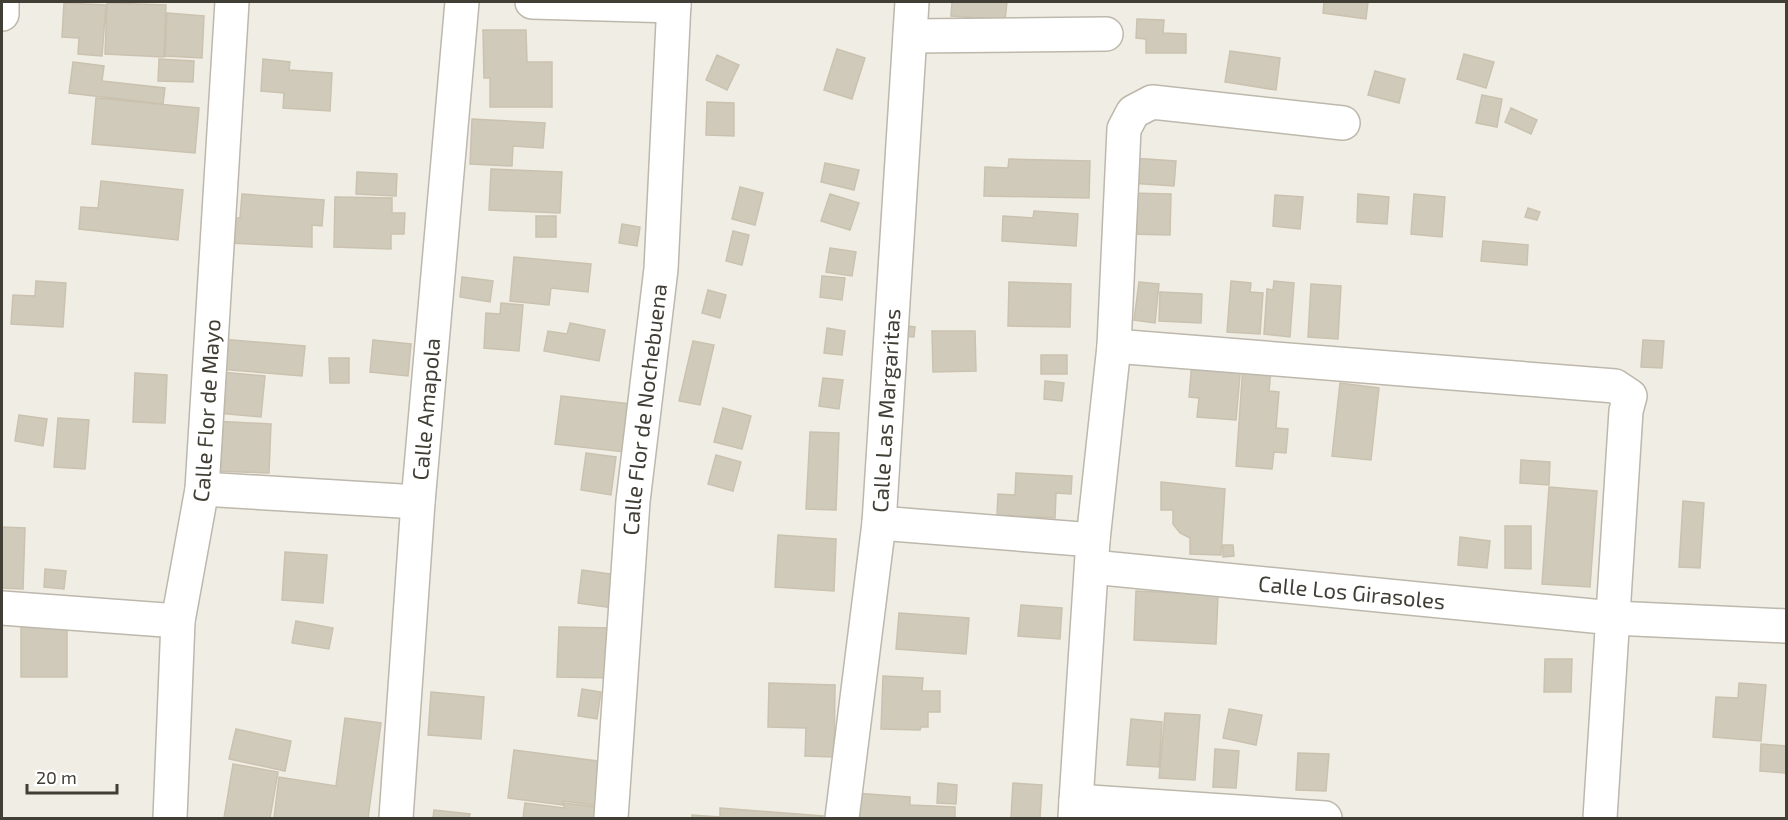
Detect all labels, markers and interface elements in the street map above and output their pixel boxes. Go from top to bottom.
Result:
street label: Calle Flor de Nochebuena [617,282,671,536]
street label: Calle Las Margaritas [866,308,905,513]
street label: Calle Flor de Mayo [186,318,224,504]
street label: Calle Amapola [406,337,444,481]
street label: Calle Los Girasoles [1257,569,1447,614]
scale bar [27,757,117,795]
text: 20 m [36,766,77,788]

